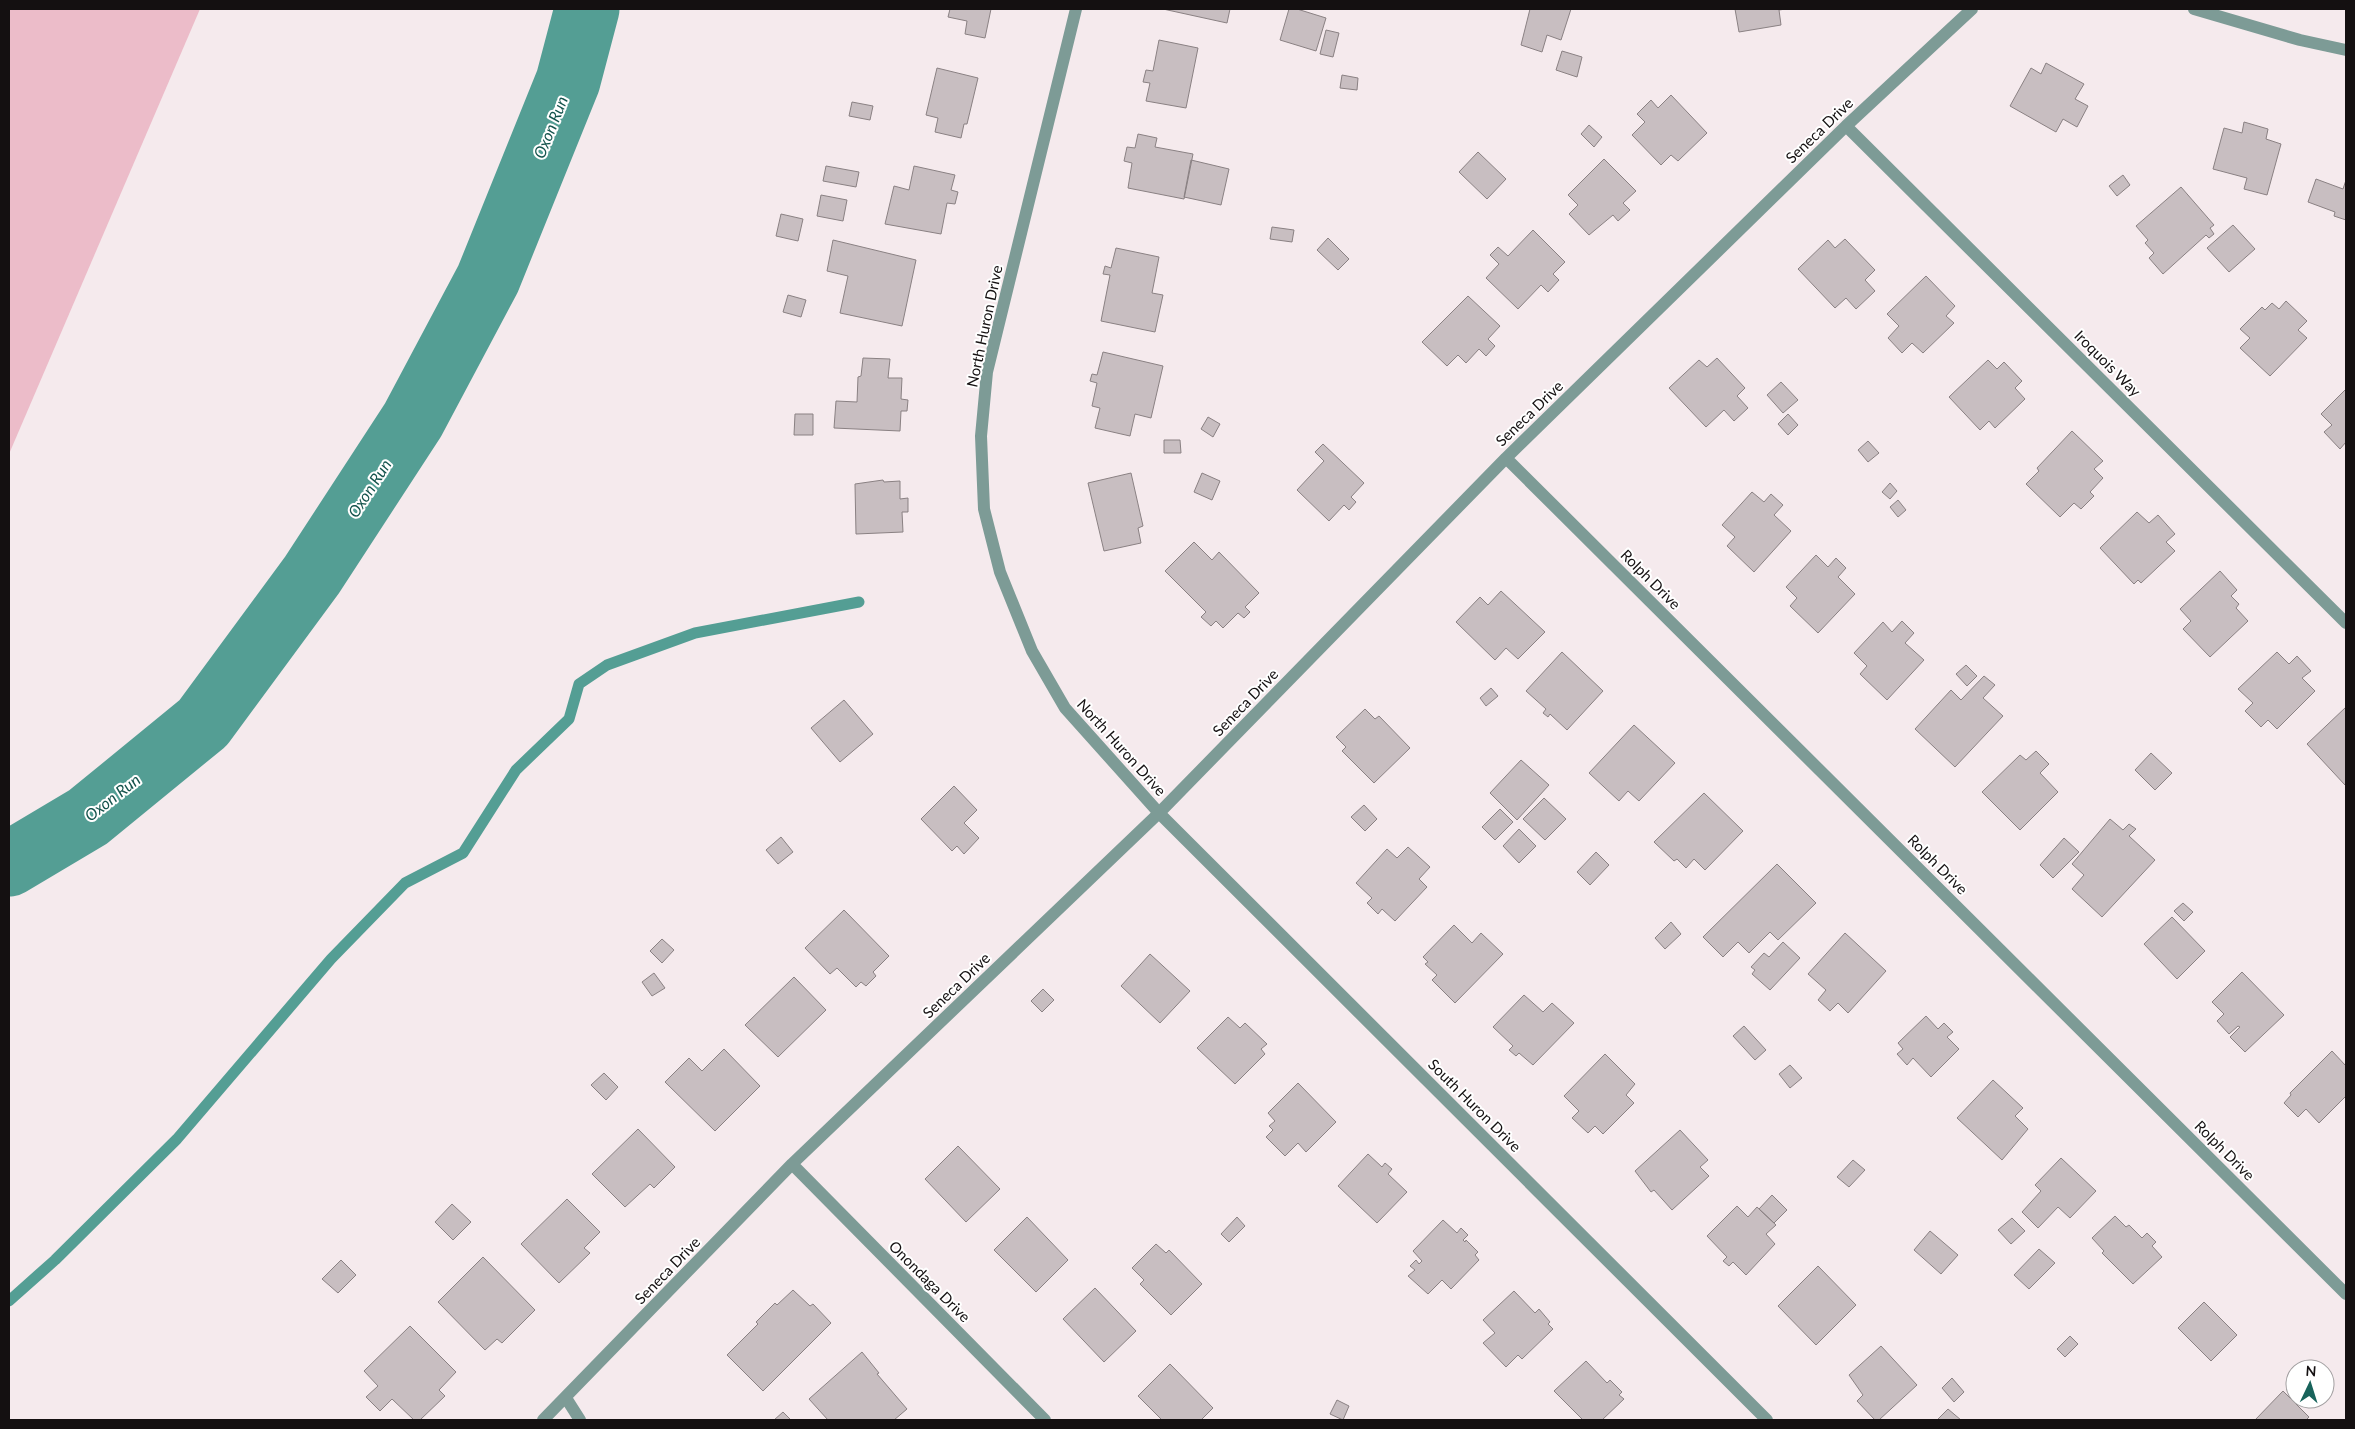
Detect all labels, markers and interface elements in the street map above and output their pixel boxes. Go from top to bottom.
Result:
water label: Oxon Run [529,93,571,161]
street label: Seneca Drive [1782,93,1856,167]
street label: North Huron Drive [962,263,1006,389]
street label: Iroquois Way [2071,326,2145,400]
street label: Seneca Drive [1492,376,1566,450]
water label: Oxon Run [343,455,395,521]
street label: Rolph Drive [1617,545,1685,613]
street label: Seneca Drive [1208,665,1282,739]
street label: North Huron Drive [1074,695,1170,799]
water label: Oxon Run [80,769,144,825]
street label: Rolph Drive [1904,830,1972,898]
street label: Seneca Drive [919,948,993,1022]
street label: South Huron Drive [1425,1055,1525,1155]
street label: Rolph Drive [2191,1116,2259,1184]
street label: Seneca Drive [630,1233,704,1307]
street label: Onondaga Drive [886,1237,975,1326]
north arrow [2285,1359,2335,1409]
text: N [2305,1362,2317,1379]

